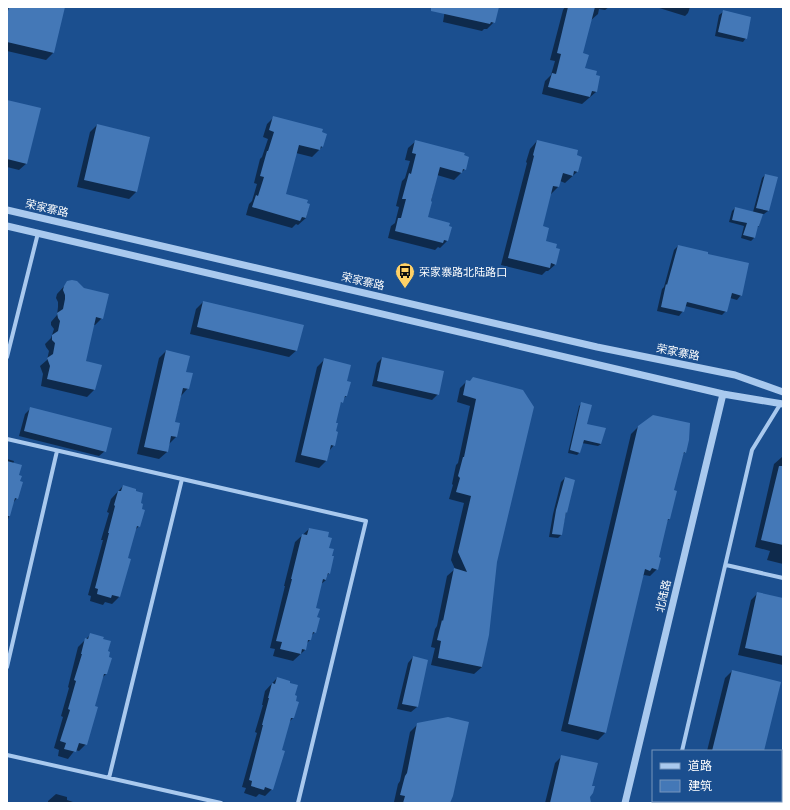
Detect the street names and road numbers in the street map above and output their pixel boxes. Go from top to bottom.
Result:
street label: 荣家寨路 [24,196,70,220]
street label: 荣家寨路 [340,269,386,293]
street label: 荣家寨路 [655,341,701,363]
street label: 北陆路 [652,578,674,614]

